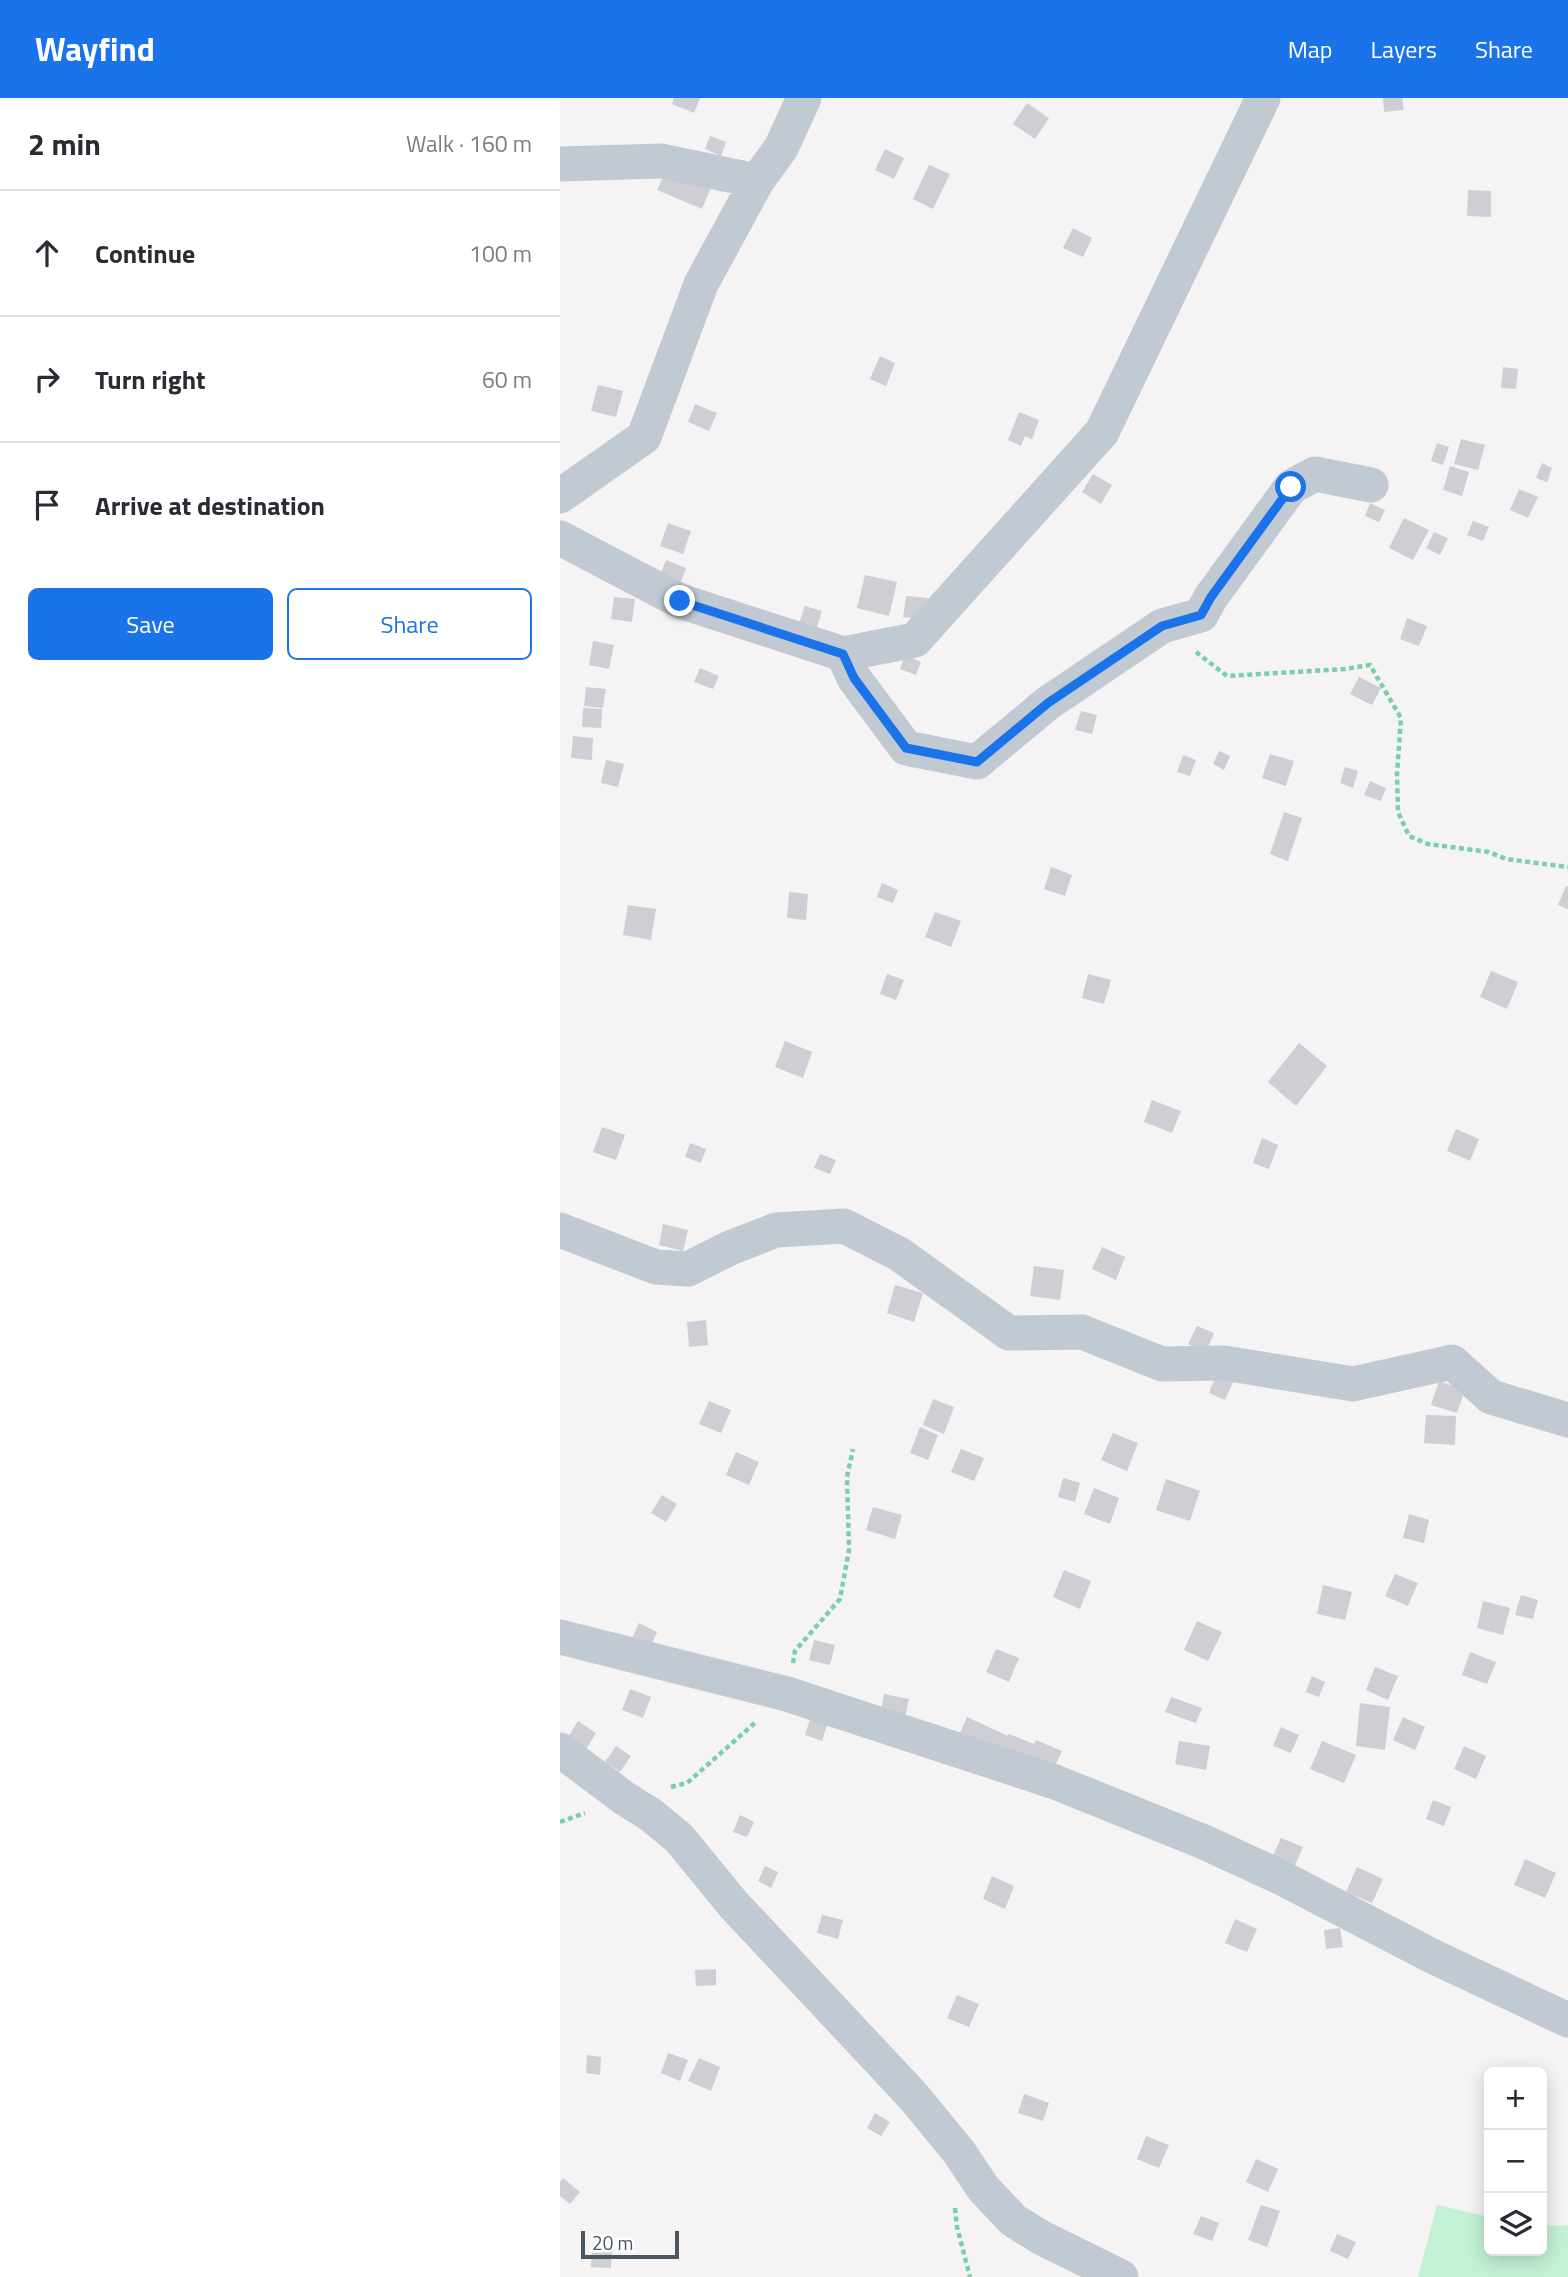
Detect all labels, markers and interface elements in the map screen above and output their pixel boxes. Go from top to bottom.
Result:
text: Wayfind [35,24,155,74]
text: Map [1288,31,1333,67]
text: Layers [1371,31,1437,67]
text: Share [1475,31,1533,67]
text: 2 min [28,121,101,167]
text: Walk · 160 m [406,126,532,161]
icon: ahead [28,234,66,272]
text: Continue [95,234,195,273]
text: 100 m [469,236,532,271]
icon: right [28,360,66,398]
text: Turn right [95,360,206,399]
text: 60 m [482,362,532,397]
route start [1275,471,1306,502]
icon: arrive [28,486,66,524]
text: Arrive at destination [95,486,325,525]
route end [664,585,695,616]
button: Save [28,588,273,660]
button: Share [287,588,532,660]
map controls [1484,2067,1547,2256]
button: + [1484,2067,1547,2130]
button: − [1484,2130,1547,2193]
button: layers [1484,2193,1547,2256]
scale bar [581,2228,679,2260]
text: 20 m [592,2228,633,2257]

